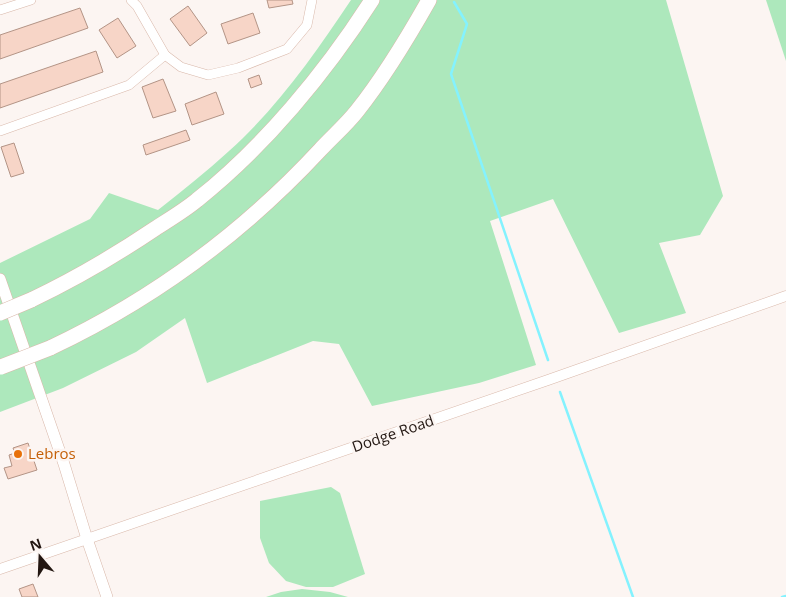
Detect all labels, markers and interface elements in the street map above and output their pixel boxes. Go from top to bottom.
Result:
street label: Dodge Road [349,410,436,456]
place label: Lebros [28,443,76,463]
marker: Lebros [12,448,24,460]
north arrow [15,532,65,582]
text: N [27,533,44,555]

